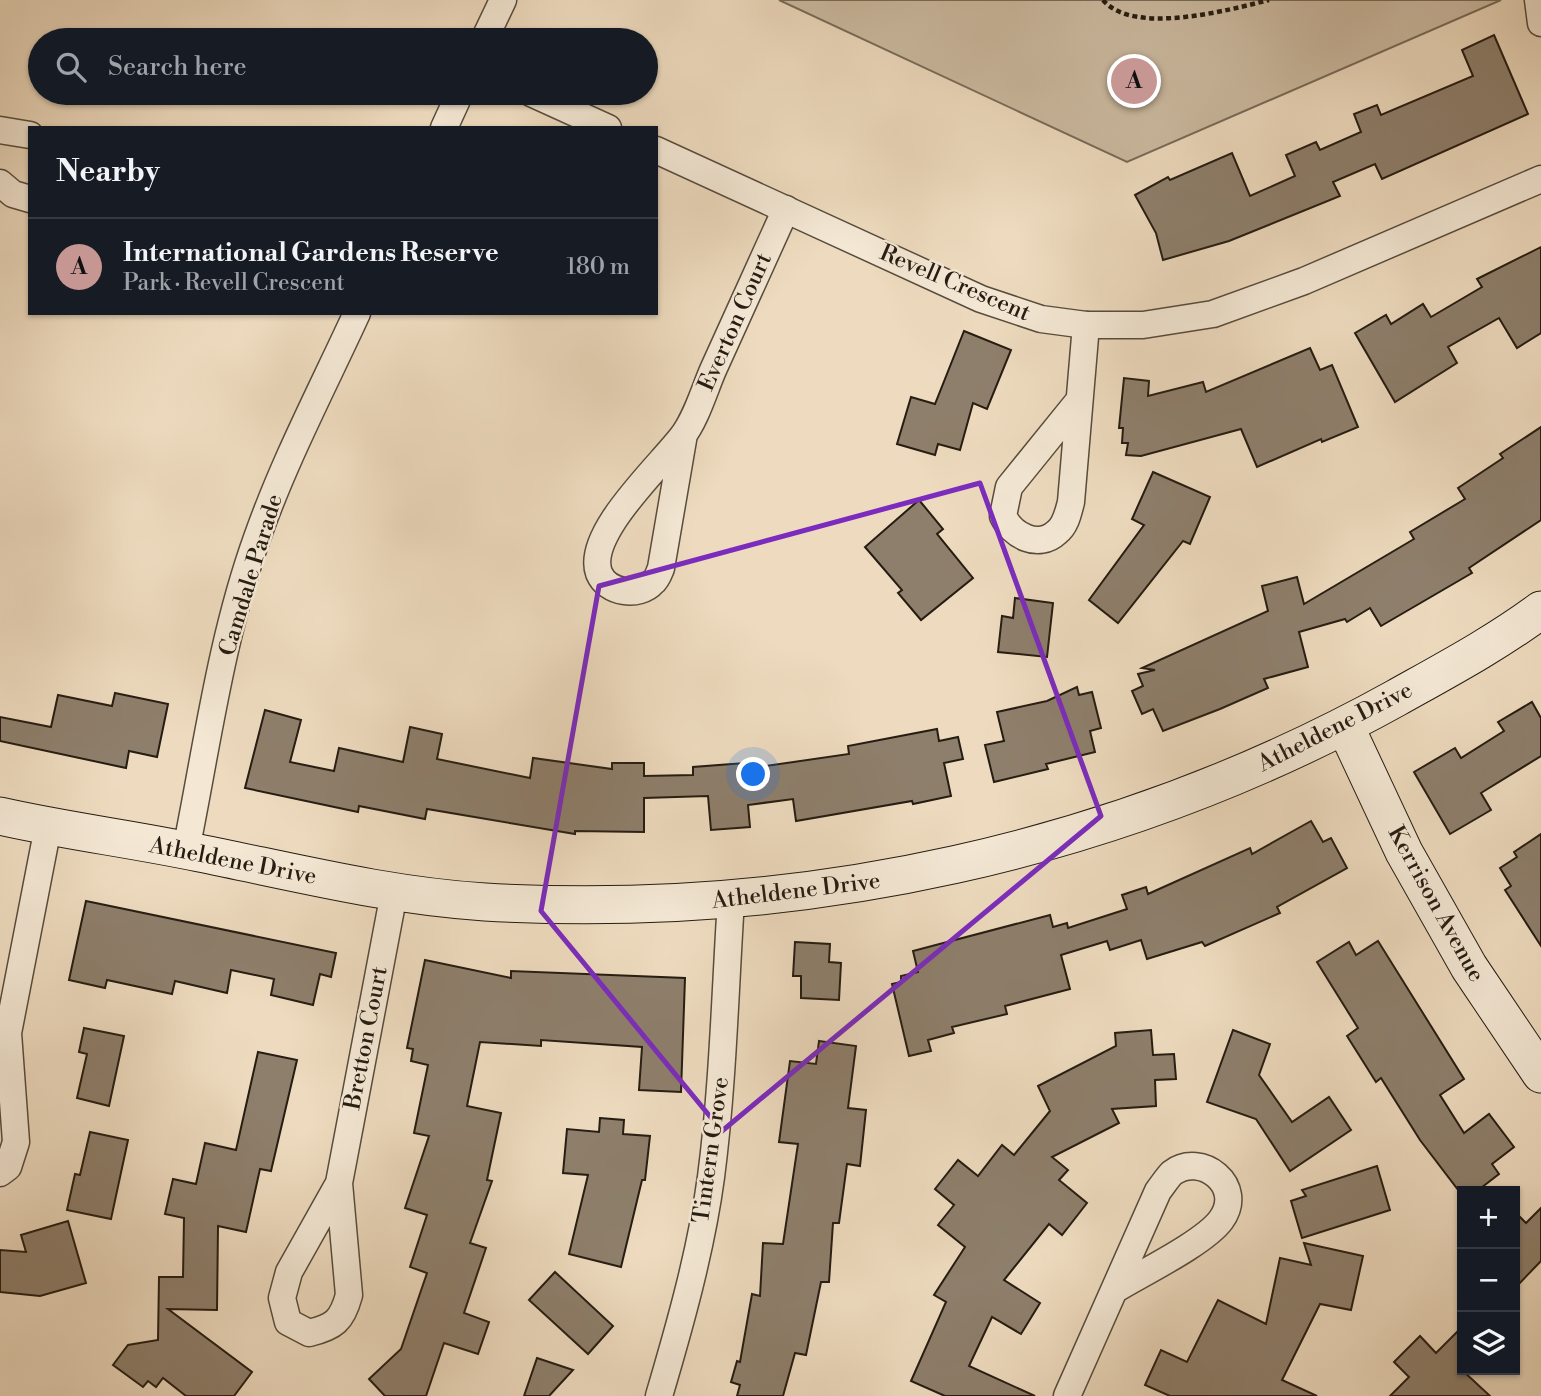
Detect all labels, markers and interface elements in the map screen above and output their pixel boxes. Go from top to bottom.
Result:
search box [28,28,658,105]
icon: search [52,48,90,86]
text: Search here [108,51,247,83]
pin: A [1111,55,1157,107]
text: Nearby [56,153,160,191]
text: International Gardens Reserve [123,237,499,269]
street label: Revell Crescent [876,239,1034,327]
street label: Everton Court [692,249,778,395]
text: A [71,253,87,281]
text: 180 m [566,253,630,281]
text: Park · Revell Crescent [123,269,345,297]
street label: Camdale Parade [213,491,289,659]
street label: Atheldene Drive [1252,676,1417,778]
your location [736,757,770,791]
street label: Kerrison Avenue [1382,821,1490,987]
street label: Atheldene Drive [146,831,319,891]
street label: Atheldene Drive [709,867,882,915]
street label: Bretton Court [338,964,394,1113]
street label: Tintern Grove [687,1075,735,1225]
map controls [1457,1186,1520,1375]
button: + [1457,1186,1520,1249]
button: − [1457,1249,1520,1312]
button: layers [1457,1312,1520,1375]

